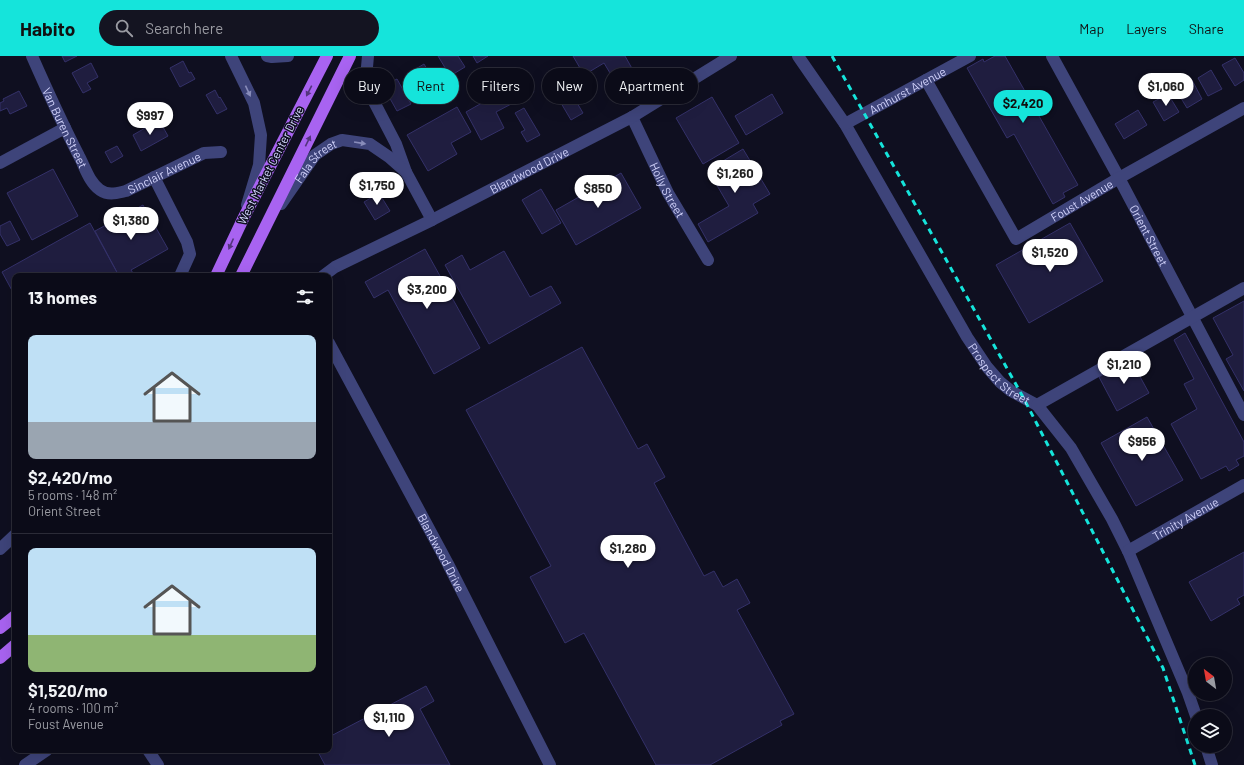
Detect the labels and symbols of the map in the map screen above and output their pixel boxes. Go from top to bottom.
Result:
street label: Amhurst Avenue [867,64,948,117]
pin: $1,060 [1133,73,1199,107]
street label: Van Buren Street [40,85,91,170]
one-way arrow [305,85,312,96]
one-way arrow [245,86,251,97]
pin: $2,420 [990,90,1056,124]
pin: $997 [126,102,174,136]
street label: West Market Center Drive [234,103,306,227]
one-way arrow [305,135,311,146]
street label: Fala Street [291,136,338,185]
one-way arrow [353,140,366,146]
street label: Blandwood Drive [487,144,571,196]
street label: Sinclair Avenue [125,149,203,196]
street label: Holly Street [647,160,688,220]
pin: $1,260 [702,160,768,194]
pin: $1,750 [344,172,410,206]
pin: $850 [574,175,622,209]
street label: Foust Avenue [1048,176,1115,224]
street label: Orient Street [1127,202,1171,268]
pin: $1,380 [98,207,164,241]
one-way arrow [228,239,234,250]
pin: $1,520 [1017,239,1083,273]
pin: $3,200 [394,276,460,310]
street label: Prospect Street [966,340,1033,407]
pin: $1,210 [1091,351,1157,385]
pin: $956 [1118,428,1166,462]
street label: Trinity Avenue [1150,494,1221,543]
street label: Blandwood Drive [415,511,468,594]
pin: $1,280 [595,535,661,569]
north arrow [1188,657,1232,701]
pin: $1,110 [356,704,422,738]

